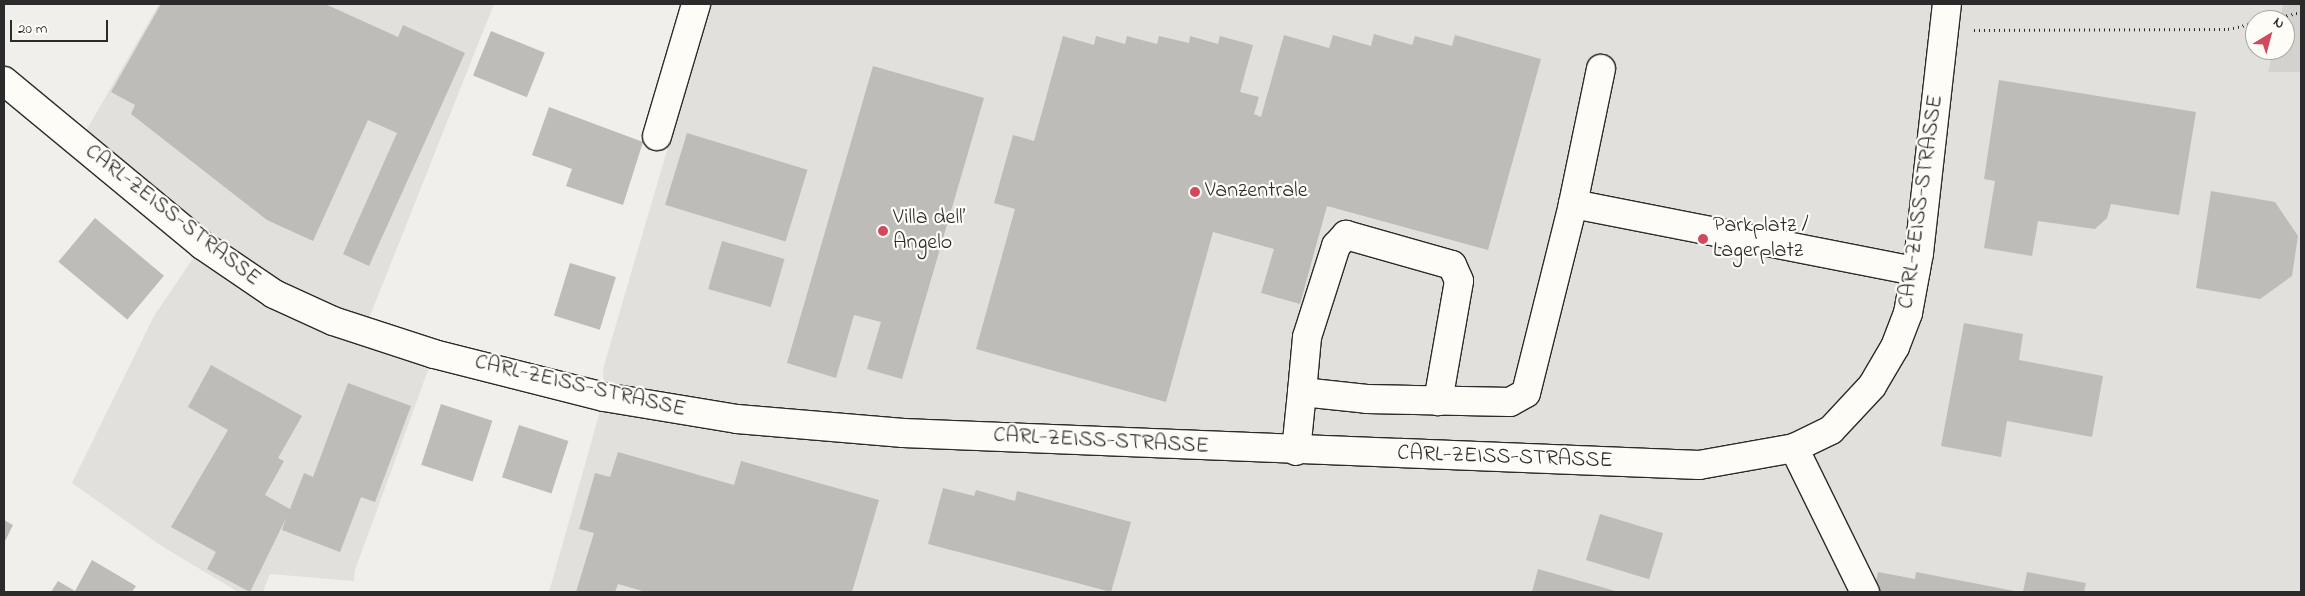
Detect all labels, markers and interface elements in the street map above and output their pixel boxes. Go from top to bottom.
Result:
scale bar [12,10,110,42]
north arrow [2245,10,2295,60]
text: N [2269,12,2289,35]
text: 20 m [18,18,47,40]
street label: CARL-ZEISS-STRASSE [1894,93,1950,311]
street label: CARL-ZEISS-STRASSE [79,139,265,293]
place label: Vanzentrale [1205,179,1308,205]
marker: Vanzentrale [1189,186,1201,198]
place label: Villa dell’ Angelo [893,205,965,256]
place label: Parkplatz / Lagerplatz [1713,213,1809,264]
marker: Villa dell’ Angelo [877,225,889,237]
marker: Parkplatz / Lagerplatz [1697,233,1709,245]
street label: CARL-ZEISS-STRASSE [472,350,688,424]
street label: CARL-ZEISS-STRASSE [993,423,1209,461]
street label: CARL-ZEISS-STRASSE [1397,441,1613,475]

